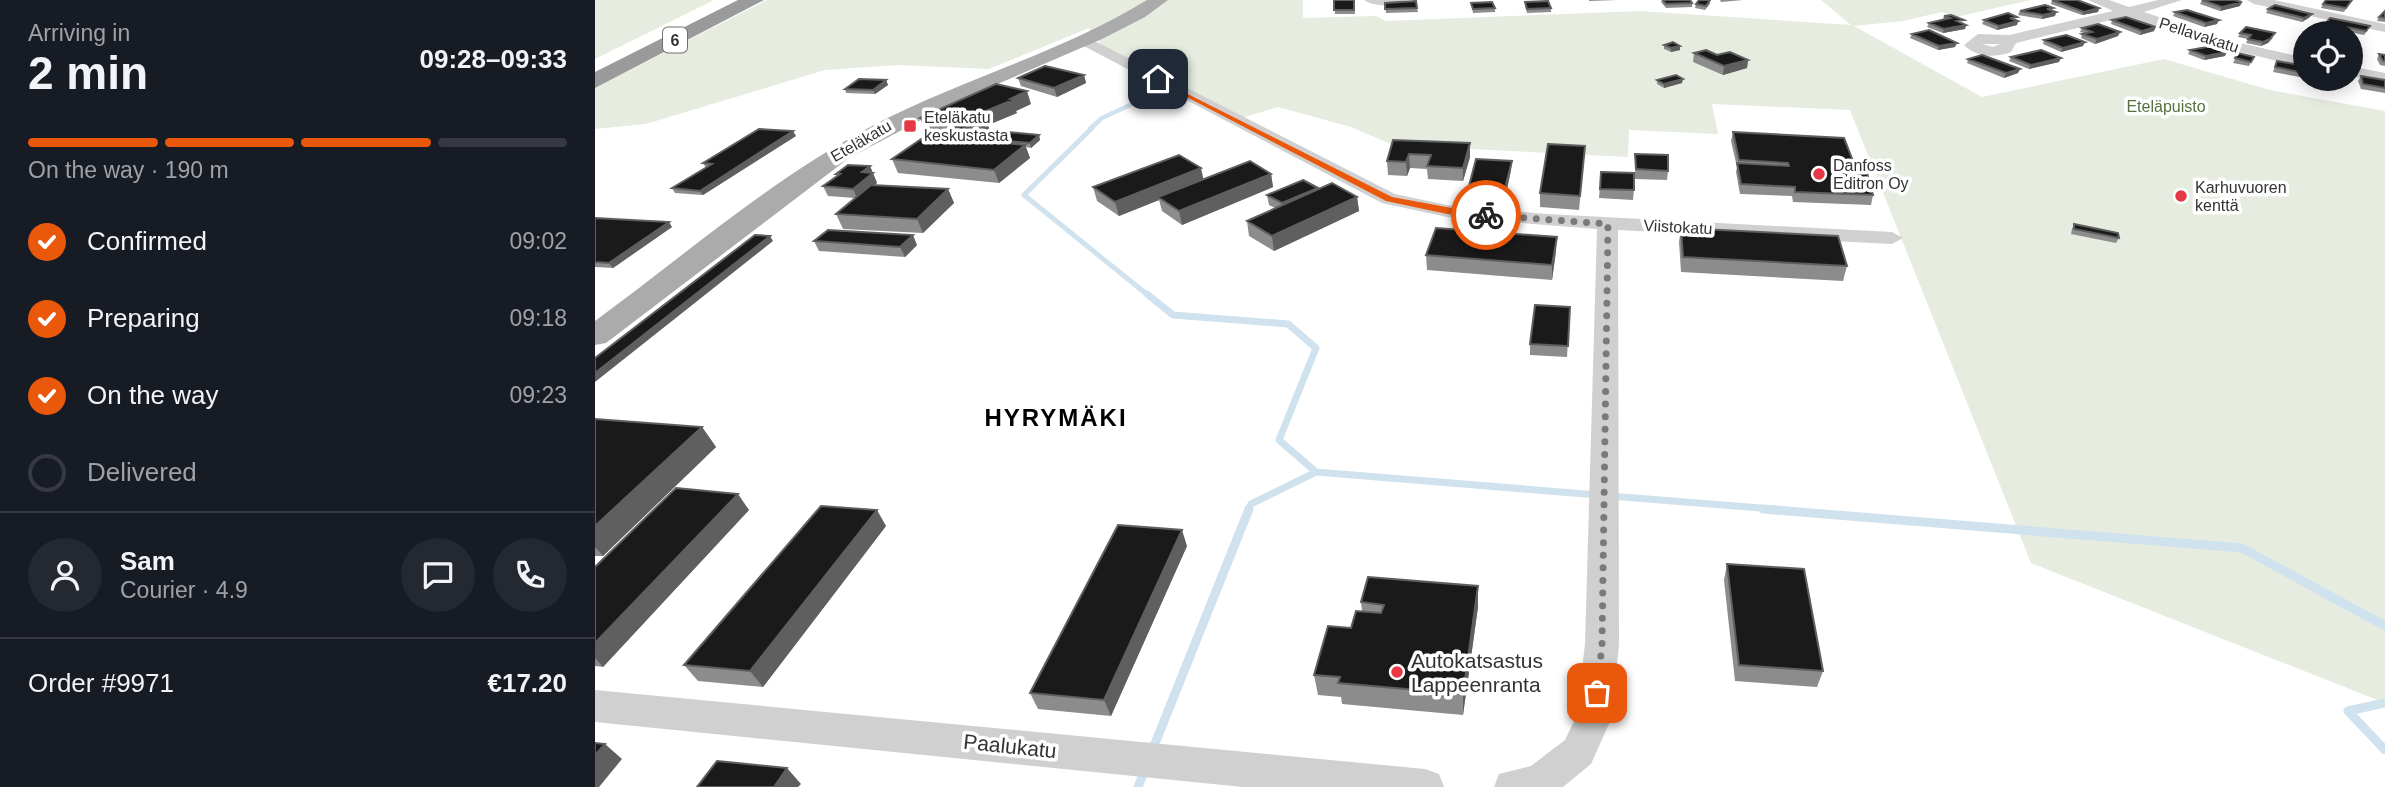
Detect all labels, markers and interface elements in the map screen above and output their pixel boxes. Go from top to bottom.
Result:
street label: Pellavakatu [2157,14,2241,56]
text: Arriving in [28,20,130,46]
map controls [2293,21,2363,91]
button: locate [2293,21,2363,91]
road number: 6 [663,28,687,52]
text: 09:28–09:33 [420,44,567,74]
text: 2 min [28,47,148,99]
pin [1128,49,1188,109]
icon: home [1139,60,1177,98]
park label: Eteläpuisto [2126,98,2206,115]
place label: Eteläkatu keskustasta [924,109,1009,144]
street label: Eteläkatu [828,117,894,165]
marker: Eteläkatu keskustasta [902,118,918,134]
text: On the way · 190 m [28,157,229,183]
place label: Danfoss Editron Oy [1833,157,1909,192]
marker: Danfoss Editron Oy [1811,166,1827,182]
place label: Karhuvuoren kenttä [2195,179,2287,214]
courier [1451,180,1521,250]
marker: Karhuvuoren kenttä [2173,188,2189,204]
icon: bike [1467,196,1505,234]
street label: Viistokatu [1643,217,1713,237]
icon: check [28,223,66,261]
text: Confirmed [87,226,207,256]
text: 09:02 [509,228,567,254]
icon: check [28,300,66,338]
text: Preparing [87,303,200,333]
text: 09:18 [509,305,567,331]
icon: check [28,377,66,415]
text: On the way [87,380,219,410]
text: 09:23 [509,382,567,408]
district label: HYRYMÄKI [984,404,1128,431]
text: Delivered [87,457,197,487]
button: person [28,538,102,612]
button: chat [401,538,475,612]
button: phone [493,538,567,612]
text: Sam [120,546,175,576]
text: Courier · 4.9 [120,577,248,603]
place label: Autokatsastus Lappeenranta [1411,649,1543,696]
pin [1567,663,1627,723]
marker: Autokatsastus Lappeenranta [1389,664,1405,680]
text: Order #9971 [28,668,174,698]
text: €17.20 [487,668,567,698]
icon: bag [1578,674,1616,712]
street label: Paalukatu [962,730,1058,762]

